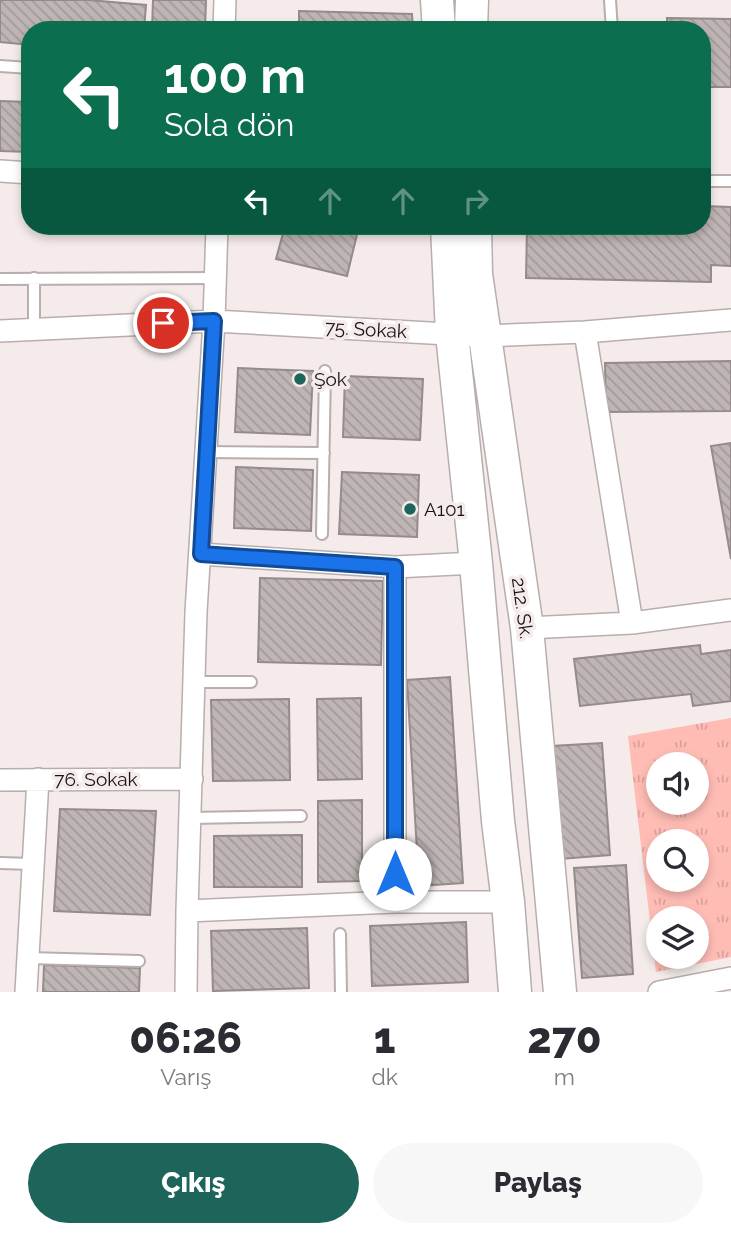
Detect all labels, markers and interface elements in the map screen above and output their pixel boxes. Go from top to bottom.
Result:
text: 100 m [164,47,306,104]
icon: left [49,49,140,140]
text: Sola dön [164,106,294,143]
icon: left [238,182,276,220]
icon: ahead [311,182,349,220]
icon: ahead [384,182,422,220]
icon: right [457,182,495,220]
pin [133,293,193,353]
icon: arrive [144,304,182,342]
street label: 75. Sokak [324,316,408,342]
place label: Şok [314,368,347,390]
marker: Şok [292,371,308,387]
place label: A101 [424,498,465,520]
marker: A101 [402,501,418,517]
street label: 212. Sk. [508,576,538,640]
map controls [646,752,709,969]
button: sound [646,752,709,815]
street label: 76. Sokak [54,768,138,790]
button: search [646,829,709,892]
position arrow [358,837,432,911]
button: layers [646,906,709,969]
text: 06:26 [129,1014,242,1063]
text: 1 [374,1014,396,1063]
text: 270 [527,1014,602,1063]
text: Varış [160,1063,211,1090]
text: dk [371,1063,398,1090]
text: m [554,1063,575,1090]
button: Çıkış [28,1143,359,1223]
button: Paylaş [373,1143,703,1223]

